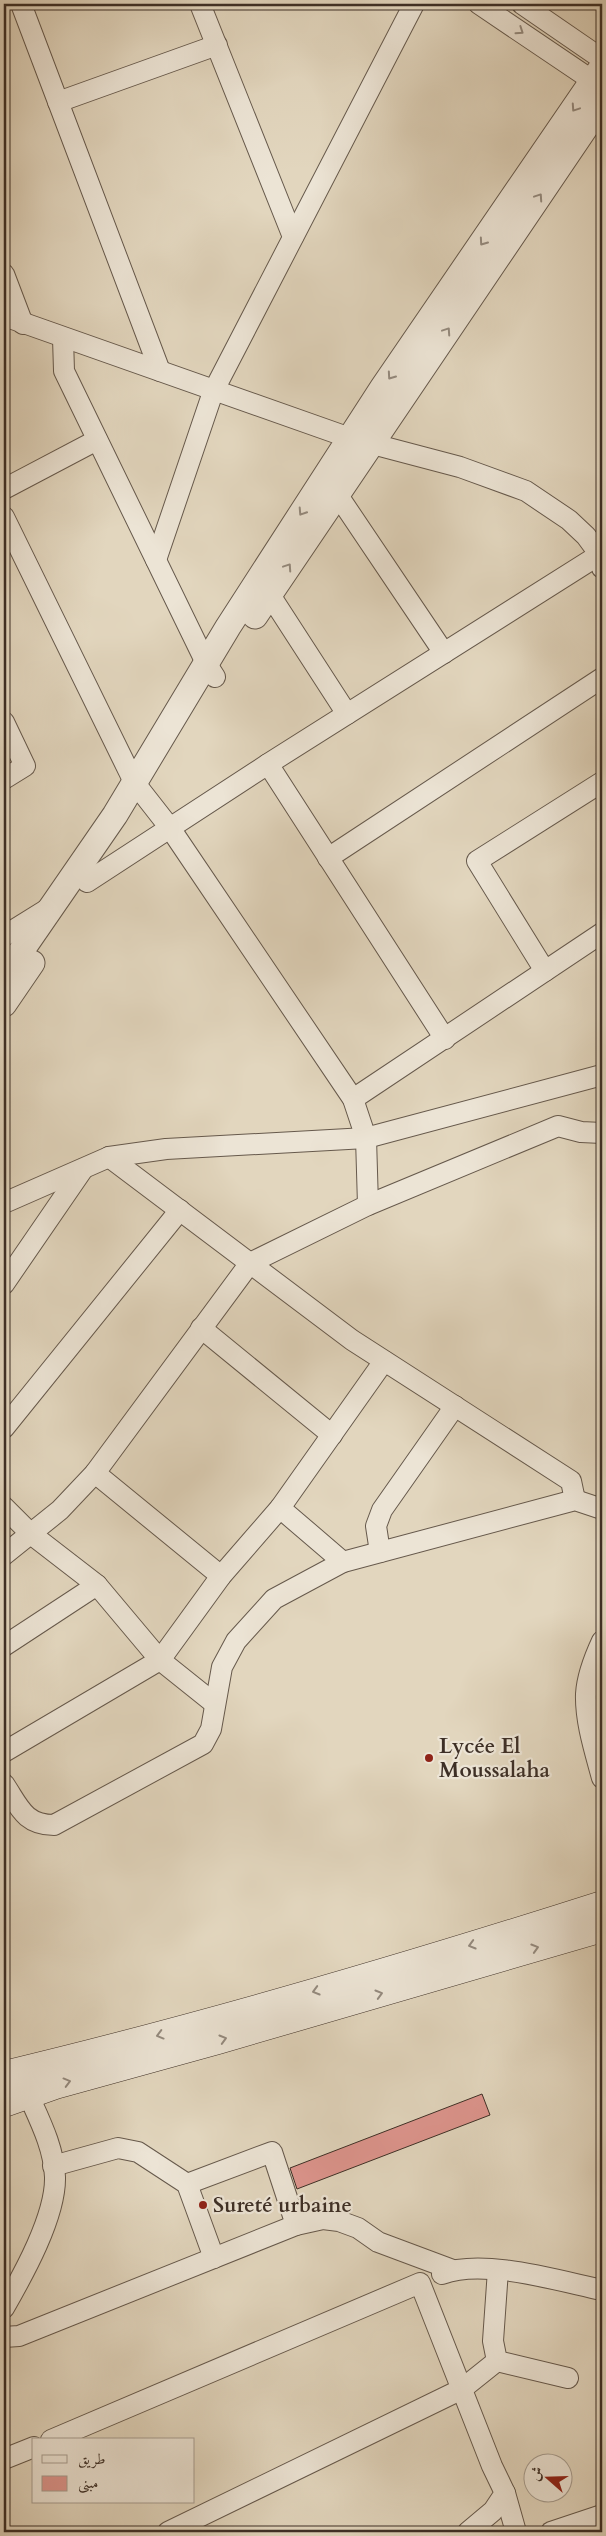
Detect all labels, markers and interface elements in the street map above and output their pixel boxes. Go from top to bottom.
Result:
one-way arrow [514,25,523,34]
one-way arrow [572,102,581,112]
one-way arrow [532,193,542,202]
one-way arrow [480,236,489,246]
one-way arrow [441,327,450,337]
one-way arrow [388,370,397,380]
one-way arrow [299,507,309,516]
one-way arrow [282,564,291,573]
place label: Lycée El Moussalaha [439,1732,551,1785]
marker: Lycée El Moussalaha [423,1752,435,1764]
one-way arrow [469,1940,477,1950]
one-way arrow [531,1944,539,1954]
one-way arrow [312,1985,321,1995]
one-way arrow [375,1989,383,1999]
one-way arrow [155,2029,164,2040]
one-way arrow [219,2034,228,2045]
one-way arrow [62,2077,70,2087]
place label: Sureté urbaine [213,2191,352,2220]
marker: Sureté urbaine [197,2199,209,2211]
legend [32,2438,195,2504]
text: طريق [78,2449,105,2469]
north arrow [524,2454,574,2504]
text: ش [525,2464,548,2484]
text: مبنى [78,2473,98,2494]

